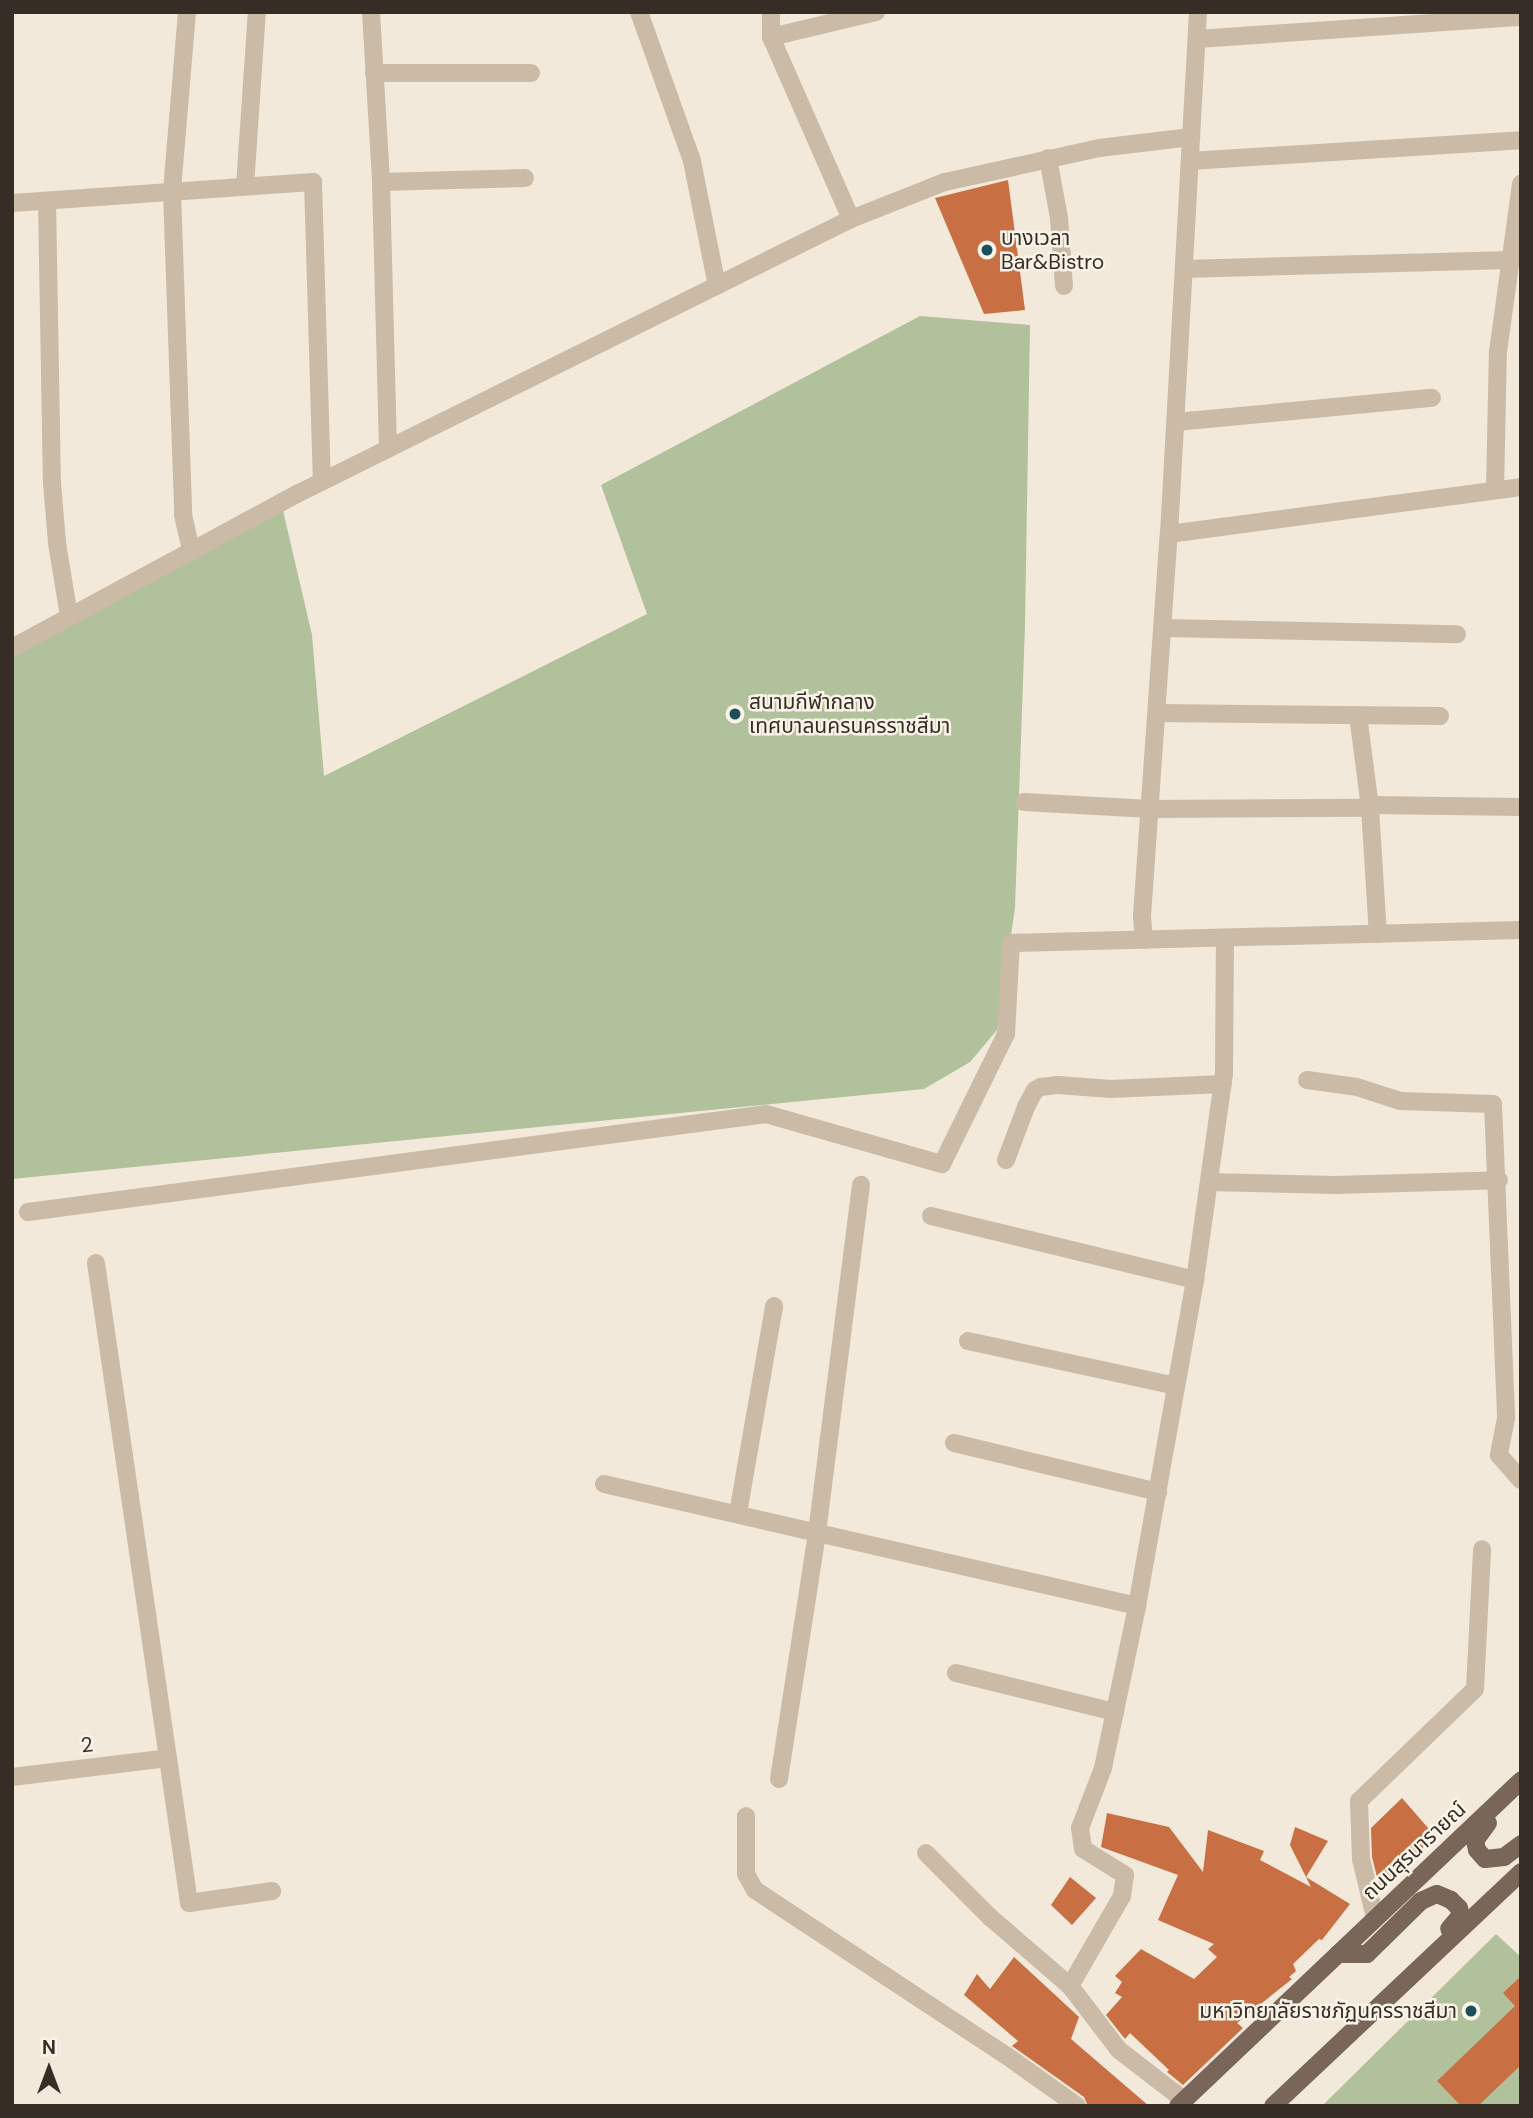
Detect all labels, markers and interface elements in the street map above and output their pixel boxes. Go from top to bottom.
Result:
place label: บางเวลา Bar&Bistro [1001,225,1104,275]
marker: บางเวลา Bar&Bistro [979,242,995,258]
place label: สนามกีฬากลาง เทศบาลนครนครราชสีมา [749,689,950,739]
marker: สนามกีฬากลาง เทศบาลนครนครราชสีมา [727,706,743,722]
street label: 2 [79,1732,95,1758]
street label: ถนนสุรนารายณ์ [1357,1797,1471,1905]
place label: มหาวิทยาลัยราชภัฏนครราชสีมา [1199,1998,1457,2024]
marker: มหาวิทยาลัยราชภัฏนครราชสีมา [1463,2003,1479,2019]
north arrow [14,2034,84,2104]
text: N [42,2035,56,2060]

